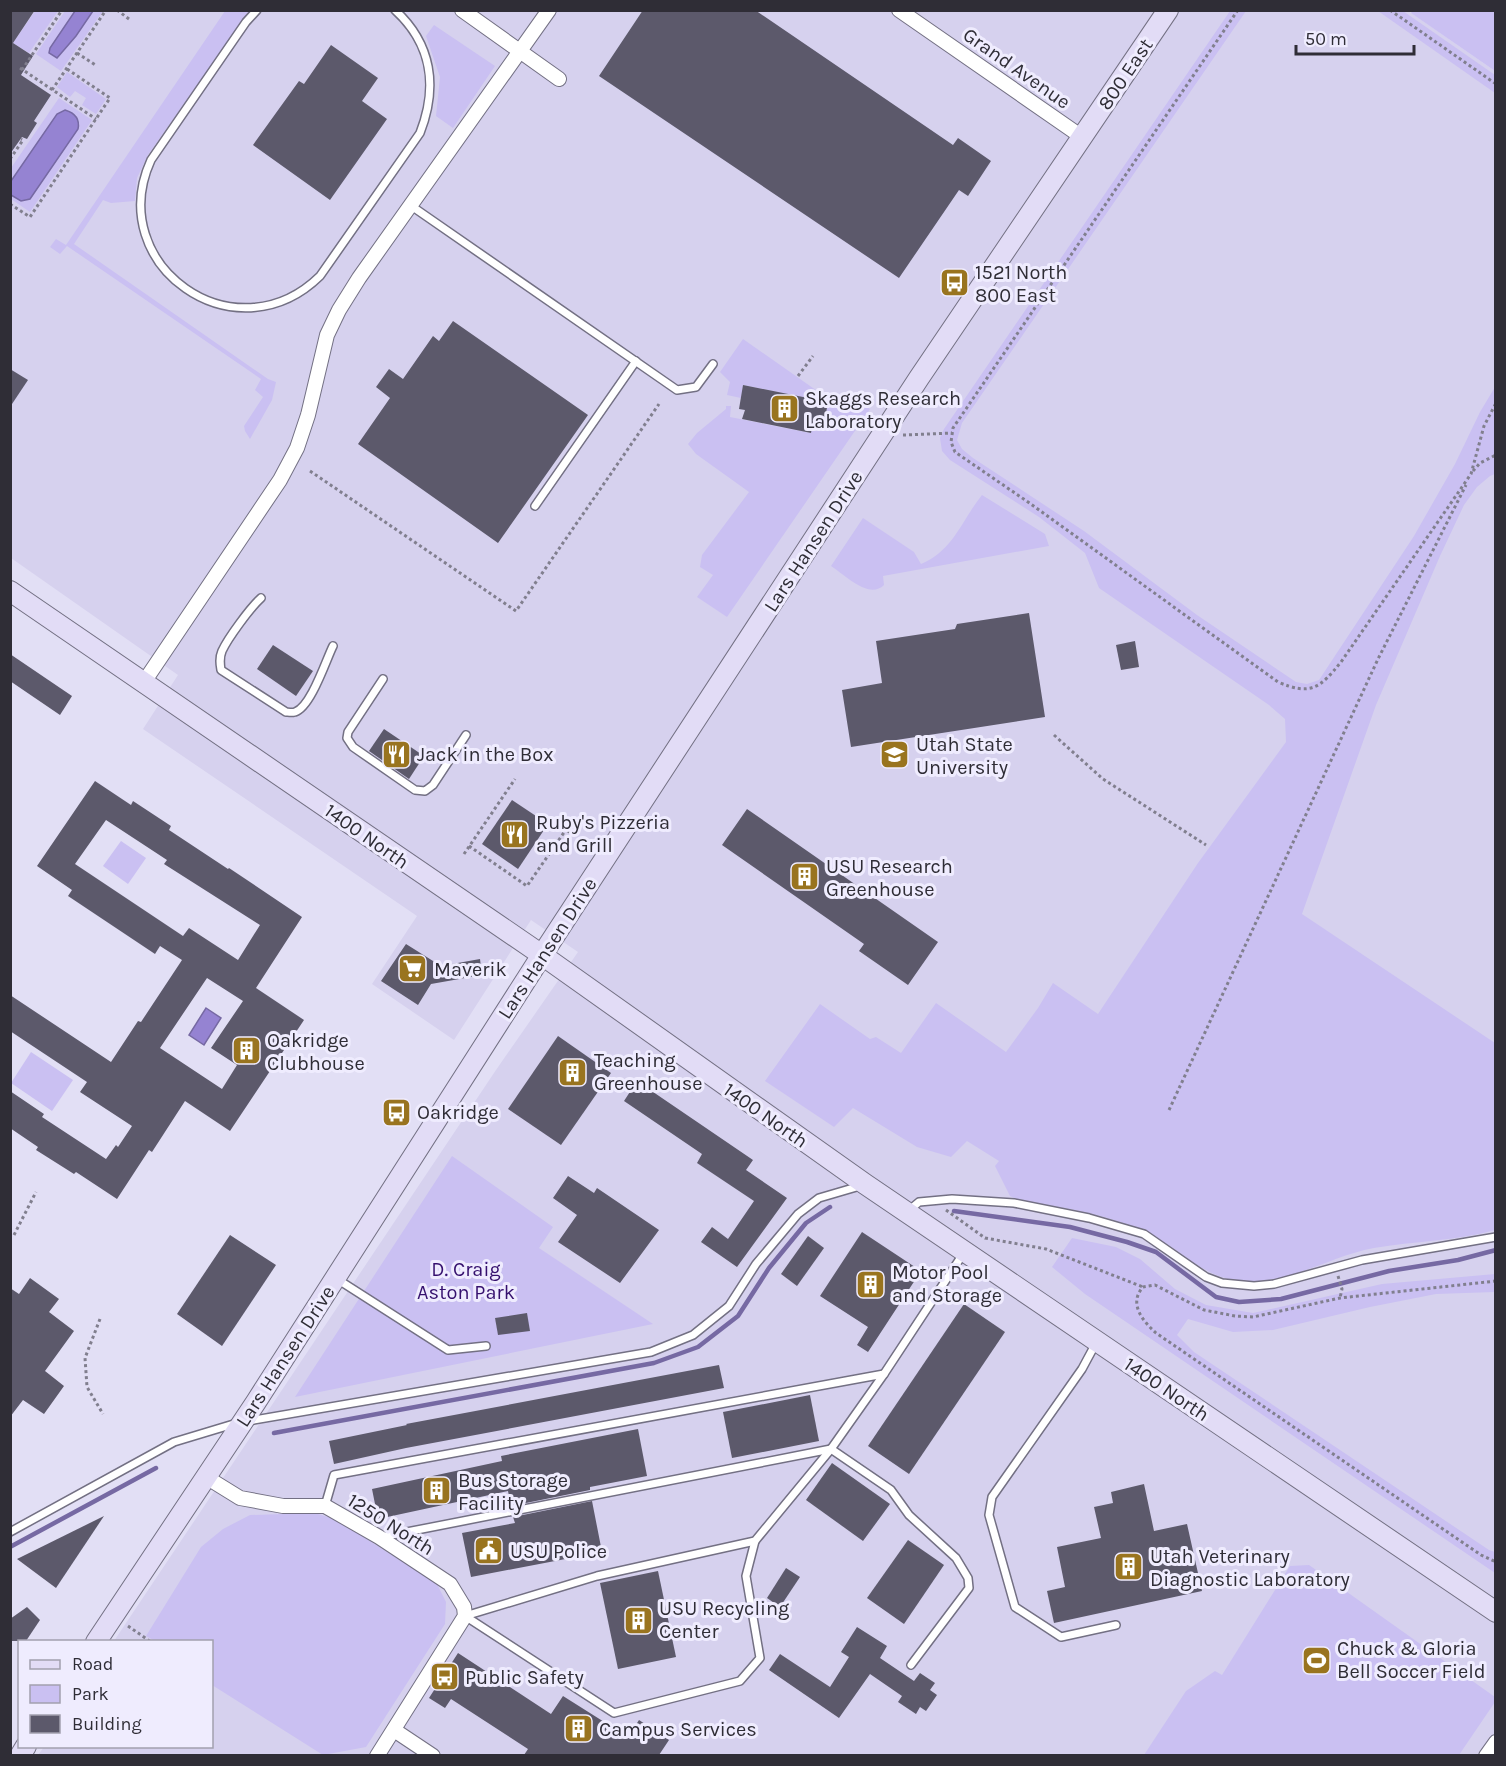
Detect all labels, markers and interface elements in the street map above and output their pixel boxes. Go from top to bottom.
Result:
scale bar [1296,18,1414,56]
street label: Grand Avenue [959,23,1075,114]
text: 50 m [1305,28,1347,50]
street label: 800 East [1093,34,1158,114]
place label: 1521 North 800 East [975,261,1067,307]
bus stop icon: 1521 North 800 East [938,267,970,299]
place label: Skaggs Research Laboratory [805,387,961,433]
building icon: Skaggs Research Laboratory [768,393,800,425]
street label: Lars Hansen Drive [759,466,868,616]
place label: Utah State University [916,733,1013,779]
restaurant icon: Jack in the Box [380,738,412,770]
school or university icon: Utah State University [879,739,911,771]
place label: Jack in the Box [417,743,553,766]
street label: 1400 North [320,799,413,874]
place label: Ruby's Pizzeria and Grill [536,811,670,857]
restaurant icon: Ruby's Pizzeria and Grill [499,818,531,850]
place label: USU Research Greenhouse [826,855,953,901]
building icon: USU Research Greenhouse [789,861,821,893]
street label: Lars Hansen Drive [493,873,602,1023]
supermarket icon: Maverik [397,953,429,985]
place label: Maverik [434,958,507,981]
place label: Oakridge Clubhouse [267,1029,365,1075]
building icon: Oakridge Clubhouse [230,1035,262,1067]
place label: Teaching Greenhouse [594,1049,703,1095]
building icon: Teaching Greenhouse [557,1056,589,1088]
street label: 1400 North [719,1078,812,1153]
bus stop icon: Oakridge [380,1096,412,1128]
place label: Oakridge [417,1101,499,1124]
park label: D. Craig Aston Park [417,1258,515,1304]
place label: Motor Pool and Storage [892,1261,1002,1307]
building icon: Motor Pool and Storage [855,1268,887,1300]
street label: Lars Hansen Drive [231,1281,340,1431]
street label: 1400 North [1120,1353,1214,1426]
place label: Bus Storage Facility [458,1469,568,1515]
building icon: Bus Storage Facility [421,1475,453,1507]
street label: 1250 North [343,1489,438,1560]
public building icon: USU Police [473,1535,505,1567]
place label: USU Police [510,1540,607,1563]
place label: Utah Veterinary Diagnostic Laboratory [1150,1545,1350,1591]
building icon: Utah Veterinary Diagnostic Laboratory [1113,1551,1145,1583]
place label: USU Recycling Center [659,1597,789,1643]
building icon: USU Recycling Center [622,1604,654,1636]
place label: Chuck & Gloria Bell Soccer Field [1337,1637,1486,1683]
legend [18,1640,213,1748]
sports icon: Chuck & Gloria Bell Soccer Field [1300,1644,1332,1676]
text: Road [72,1653,113,1675]
bus stop icon: Public Safety [428,1661,460,1693]
place label: Public Safety [465,1666,584,1689]
text: Park [72,1683,109,1705]
text: Building [72,1713,142,1735]
building icon: Campus Services [562,1713,594,1745]
place label: Campus Services [599,1718,757,1741]

